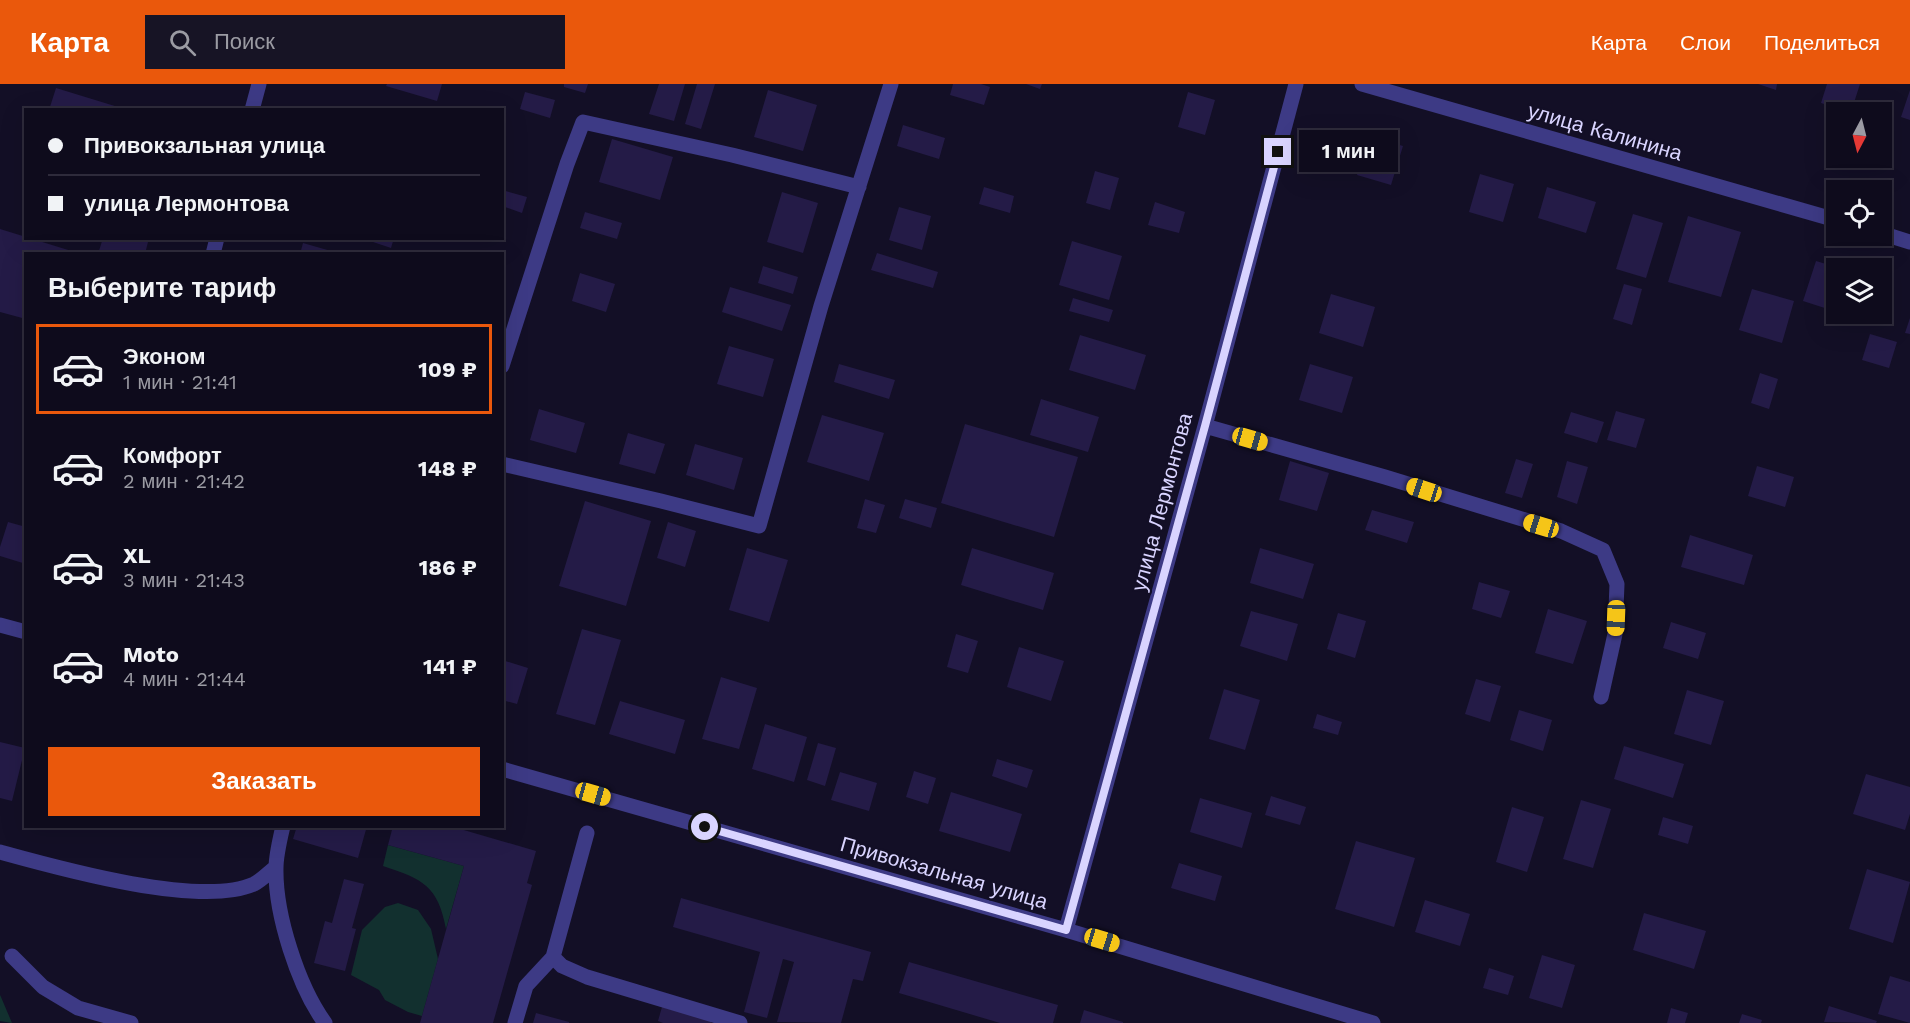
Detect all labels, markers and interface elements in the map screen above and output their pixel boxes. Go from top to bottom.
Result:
search box [145,15,565,69]
text: Карта [30,26,109,59]
icon: search [166,26,199,59]
text: Поиск [214,29,275,54]
text: Карта [1591,30,1647,55]
text: Слои [1680,30,1731,55]
text: Поделиться [1764,30,1880,55]
street label: улица Калинина [1525,98,1685,166]
north arrow [1826,102,1892,168]
map controls [1826,102,1892,324]
callout: 1 мин [1299,131,1398,173]
text: Привокзальная улица [84,133,325,158]
route end [1264,138,1291,165]
text: 1 мин [1322,139,1375,163]
button: locate [1826,180,1892,246]
text: улица Лермонтова [84,191,289,216]
button: layers [1826,258,1892,324]
text: Выберите тариф [48,272,276,304]
icon: car [51,342,105,396]
text: Эконом [123,344,206,369]
text: 109 ₽ [418,357,477,382]
text: 1 мин · 21:41 [123,370,237,394]
street label: улица Лермонтова [1126,410,1197,594]
car [1230,425,1270,453]
icon: car [51,441,105,495]
text: Комфорт [123,443,222,468]
text: 148 ₽ [418,456,477,481]
text: 2 мин · 21:42 [123,469,245,493]
car [1404,476,1444,504]
car [1521,512,1561,540]
icon: car [51,540,105,594]
text: XL [123,543,151,568]
text: 186 ₽ [419,555,477,580]
text: 3 мин · 21:43 [123,568,245,592]
car [1606,600,1626,636]
icon: car [51,639,105,693]
text: Moto [123,642,179,667]
text: 141 ₽ [423,654,477,679]
text: 4 мин · 21:44 [123,667,246,691]
button: Заказать [48,747,480,816]
car [573,780,613,808]
route start [691,813,718,840]
street label: Привокзальная улица [838,831,1051,914]
car [1082,926,1122,954]

